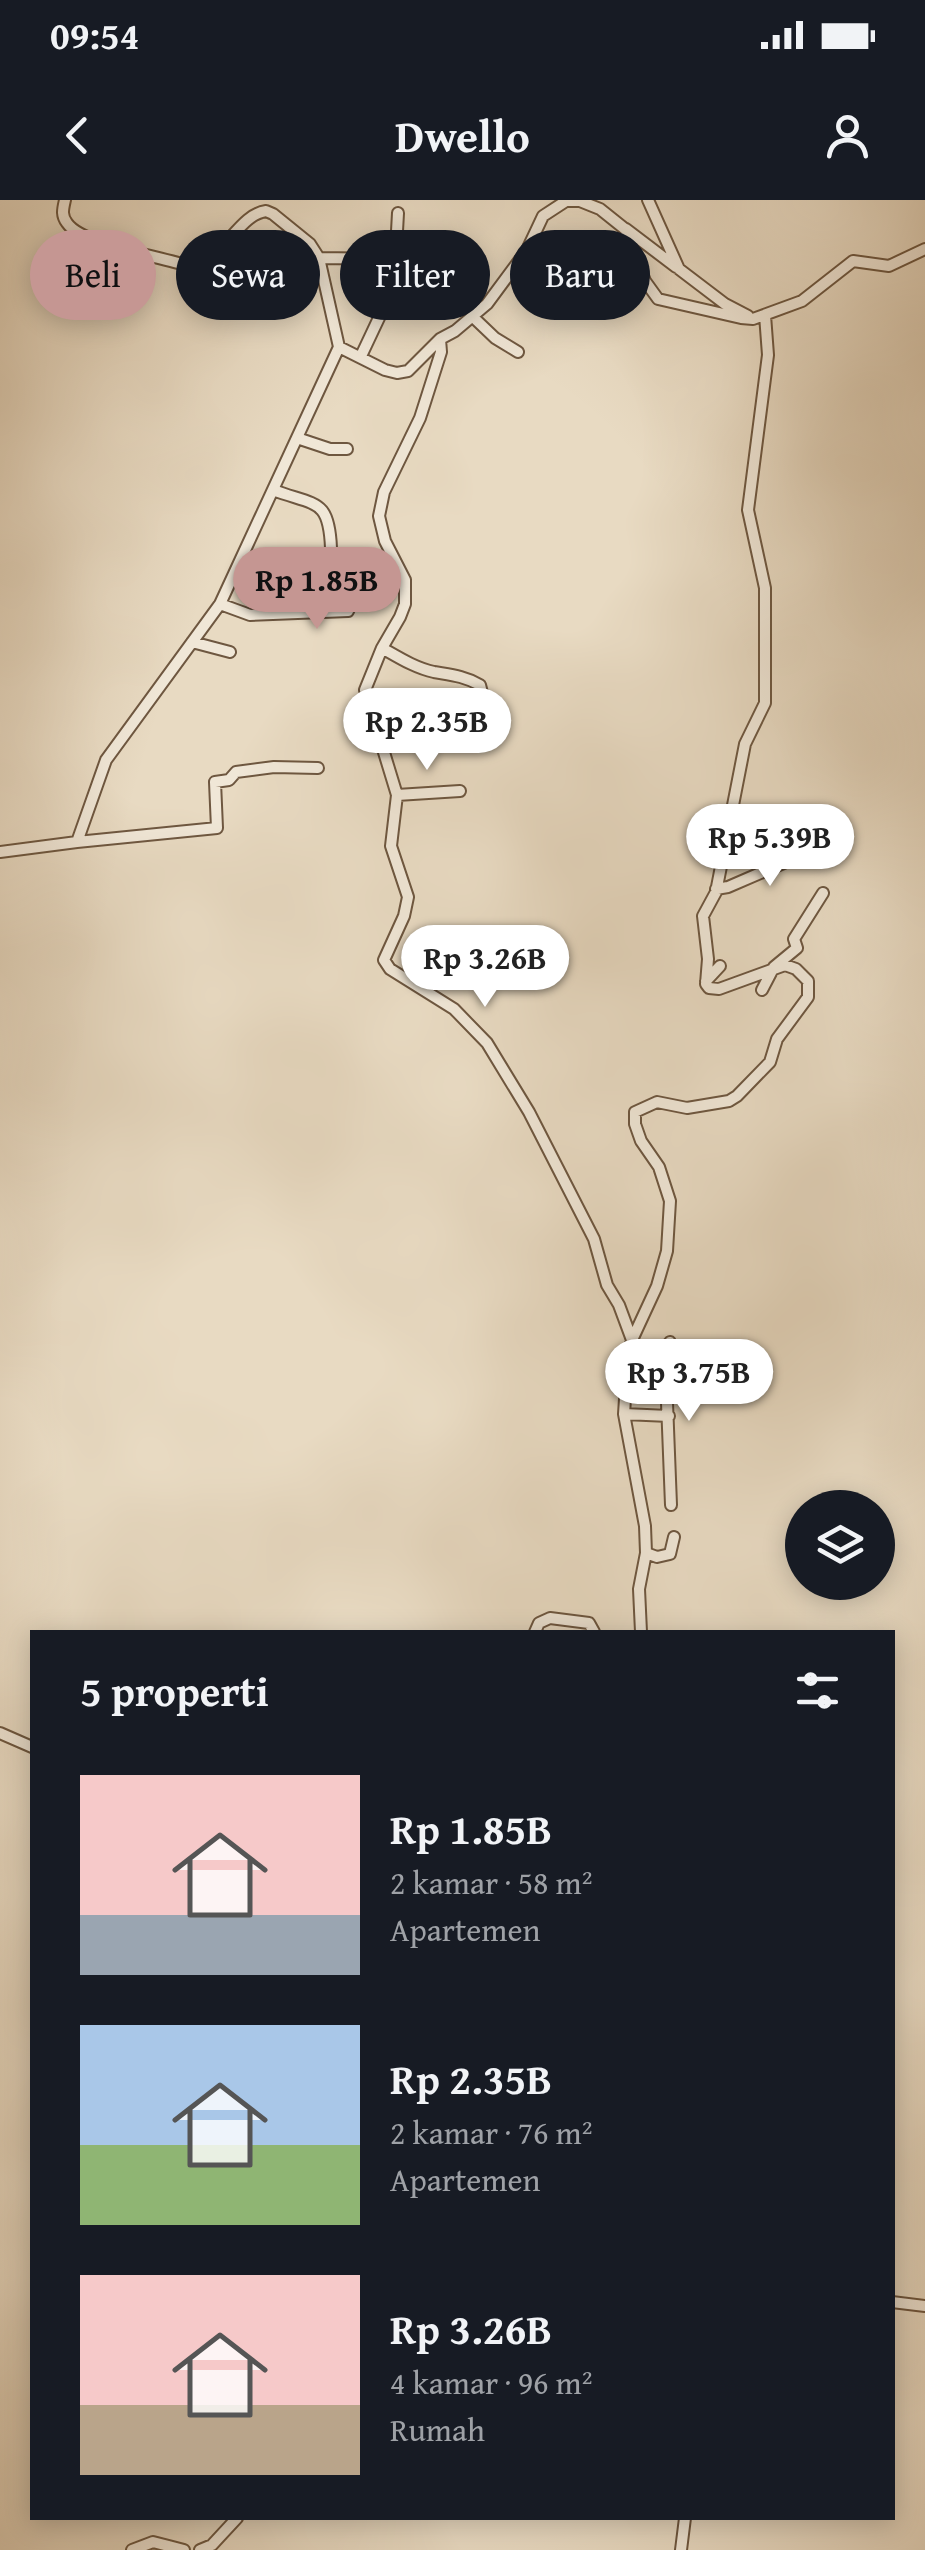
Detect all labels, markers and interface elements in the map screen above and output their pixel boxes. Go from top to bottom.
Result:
text: 09:54 [50,7,140,63]
text: Dwello [395,103,530,168]
icon: back [50,108,105,163]
icon: person [820,108,875,163]
chip: Beli [30,230,156,320]
chip: Sewa [176,230,320,320]
chip: Filter [340,230,490,320]
chip: Baru [510,230,650,320]
pin: Rp 1.85B [214,547,420,632]
text: Rp 1.85B [255,556,379,603]
pin: Rp 2.35B [324,688,530,773]
text: Rp 2.35B [365,697,489,744]
pin: Rp 5.39B [667,804,873,889]
text: Rp 5.39B [708,813,832,860]
pin: Rp 3.26B [382,925,588,1010]
text: Rp 3.26B [423,934,547,981]
pin: Rp 3.75B [586,1339,792,1424]
text: Rp 3.75B [627,1348,751,1395]
map controls [785,1490,895,1600]
button: layers [785,1490,895,1600]
text: 5 properti [80,1660,269,1721]
icon: filters [790,1663,845,1718]
text: Rp 1.85B [390,1798,552,1859]
icon: home [160,1815,280,1935]
text: 2 kamar · 58 m² [390,1859,592,1906]
text: Apartemen [390,1906,540,1953]
text: Rp 2.35B [390,2048,552,2109]
icon: home [160,2065,280,2185]
text: 2 kamar · 76 m² [390,2109,592,2156]
text: Apartemen [390,2156,540,2203]
text: Rp 3.26B [390,2298,552,2359]
icon: home [160,2315,280,2435]
text: 4 kamar · 96 m² [390,2359,592,2406]
text: Rumah [390,2406,485,2453]

